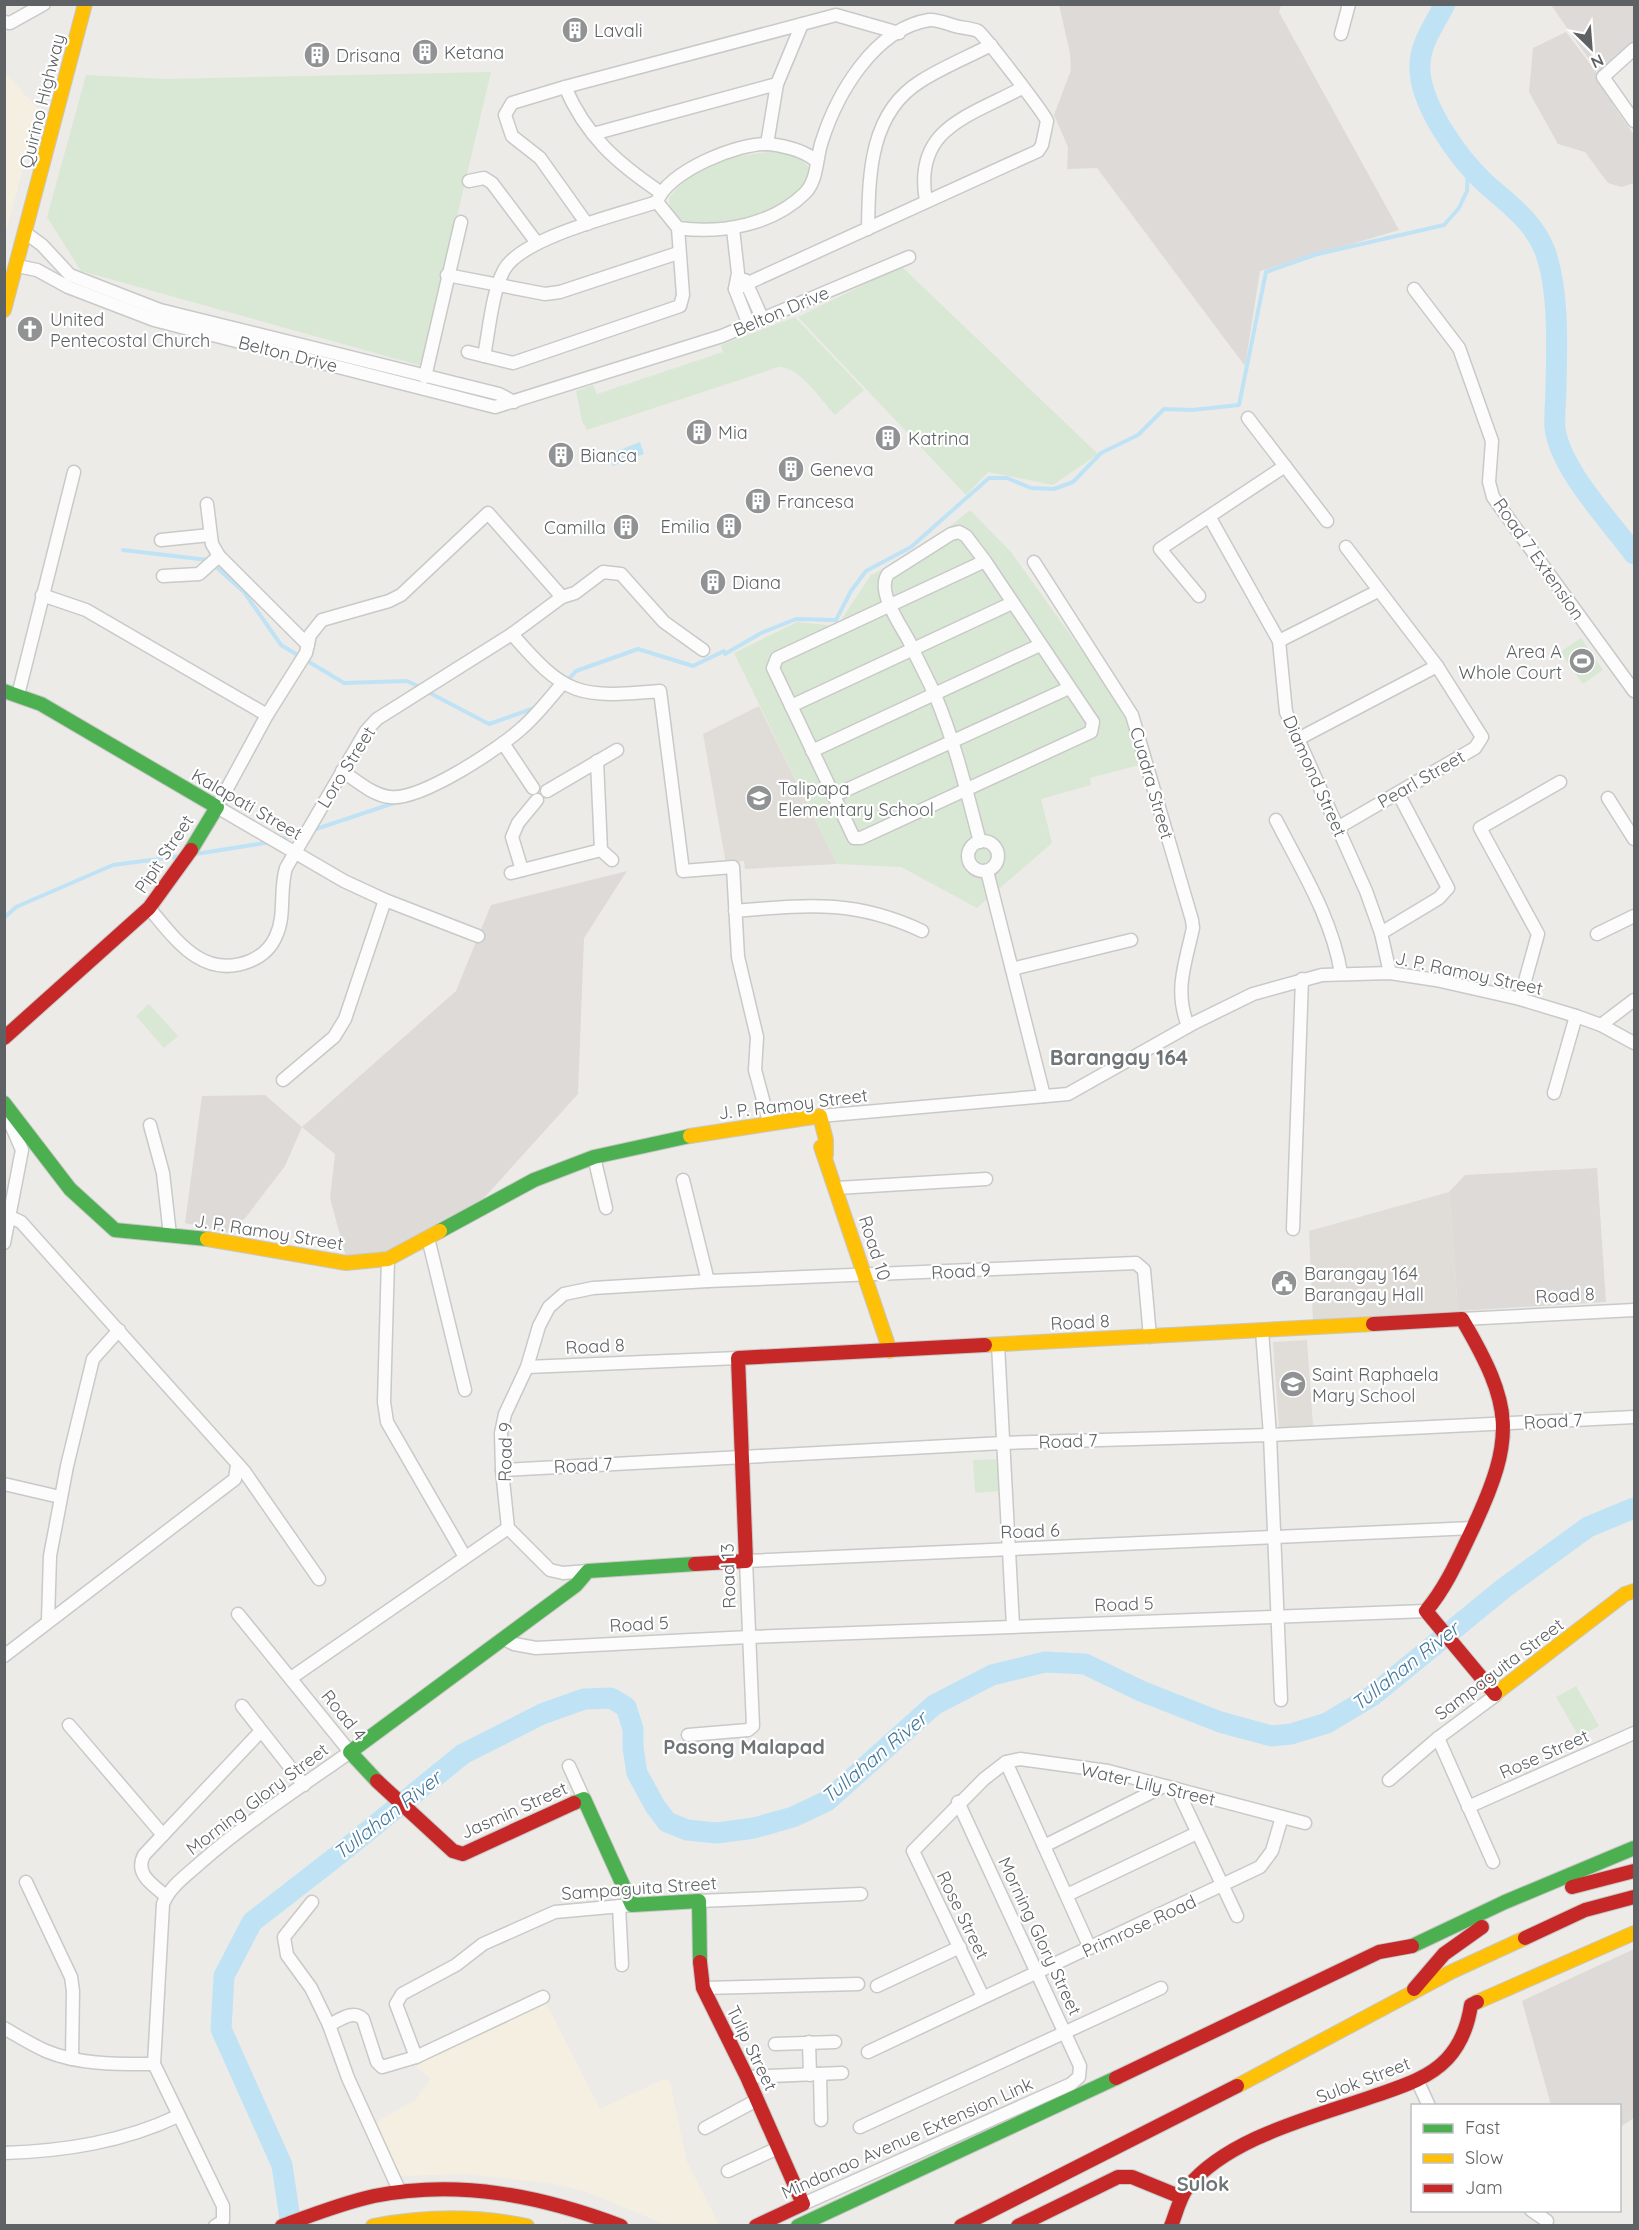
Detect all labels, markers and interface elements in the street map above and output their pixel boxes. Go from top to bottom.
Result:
building icon: Lavali [560,15,590,45]
north arrow [1561,18,1621,78]
place label: Lavali [594,19,643,42]
street label: Quirino Highway [14,31,70,171]
building icon: Ketana [410,37,440,67]
building icon: Drisana [302,40,332,70]
place label: Ketana [444,41,504,64]
place label: Drisana [336,44,401,67]
text: N [1588,50,1607,73]
street label: Belton Drive [730,281,832,341]
place label: United Pentecostal Church [50,308,210,352]
church icon: United Pentecostal Church [15,314,45,344]
street label: Belton Drive [236,331,340,377]
building icon: Mia [684,417,714,447]
place label: Mia [718,421,748,444]
building icon: Katrina [873,423,903,453]
place label: Katrina [908,427,969,450]
building icon: Bianca [546,440,576,470]
place label: Bianca [580,444,637,467]
building icon: Geneva [776,454,806,484]
place label: Geneva [810,458,874,481]
building icon: Francesa [743,486,773,516]
place label: Francesa [777,490,854,513]
street label: Road 7 Extension [1488,494,1590,624]
building icon: Emilia [714,511,744,541]
building icon: Camilla [611,512,641,542]
place label: Emilia [661,515,710,538]
place label: Camilla [544,516,606,539]
building icon: Diana [698,567,728,597]
place label: Diana [732,571,781,594]
place label: Area A Whole Court [1459,640,1562,684]
sports icon: Area A Whole Court [1567,646,1597,676]
street label: Diamond Street [1278,712,1352,840]
street label: Loro Street [312,722,380,812]
street label: Cuadra Street [1125,724,1179,842]
street label: Pearl Street [1373,745,1469,813]
street label: Kalapati Street [188,763,306,845]
place label: Talipapa Elementary School [778,777,934,821]
school or university icon: Talipapa Elementary School [744,783,774,813]
street label: Pipit Street [129,810,199,898]
street label: J. P. Ramoy Street [1393,946,1545,1000]
district label: Barangay 164 [1050,1044,1188,1070]
street label: J. P. Ramoy Street [717,1083,869,1125]
street label: J. P. Ramoy Street [193,1209,345,1255]
street label: Road 10 [854,1213,896,1283]
street label: Road 9 [931,1258,991,1284]
place label: Barangay 164 Barangay Hall [1304,1262,1424,1306]
public building icon: Barangay 164 Barangay Hall [1269,1268,1299,1298]
street label: Road 8 [1535,1282,1595,1308]
street label: Road 8 [1050,1309,1110,1335]
street label: Road 8 [565,1333,625,1359]
place label: Saint Raphaela Mary School [1312,1363,1439,1407]
school or university icon: Saint Raphaela Mary School [1278,1369,1308,1399]
street label: Road 7 [1523,1408,1583,1434]
street label: Road 9 [493,1422,517,1482]
street label: Road 7 [1038,1428,1098,1454]
street label: Road 7 [553,1452,613,1478]
street label: Road 6 [1000,1518,1060,1544]
street label: Road 13 [715,1543,741,1609]
street label: Road 5 [1094,1591,1154,1617]
street label: Road 5 [609,1611,669,1637]
street label: Sampaguita Street [1430,1613,1568,1725]
water label: Tullahan River [1346,1615,1466,1716]
street label: Road 4 [316,1685,372,1745]
water label: Tullahan River [816,1704,934,1808]
street label: Rose Street [1496,1724,1592,1784]
district label: Pasong Malapad [663,1734,825,1759]
street label: Morning Glory Street [181,1738,333,1860]
street label: Water Lily Street [1078,1757,1218,1811]
water label: Tullahan River [328,1764,448,1865]
street label: Jasmin Street [457,1776,571,1844]
street label: Morning Glory Street [993,1853,1087,2019]
street label: Rose Street [932,1867,994,1963]
street label: Sampaguita Street [561,1871,717,1905]
street label: Primrose Road [1078,1889,1200,1963]
street label: Tulip Street [722,2002,782,2094]
street label: Sulok Street [1313,2052,1413,2108]
street label: Mindanao Avenue Extension Link [778,2072,1036,2204]
legend [1411,2104,1621,2212]
text: Fast [1465,2116,1500,2139]
text: Slow [1465,2146,1503,2169]
district label: Sulok [1177,2171,1229,2196]
text: Jam [1465,2176,1503,2199]

